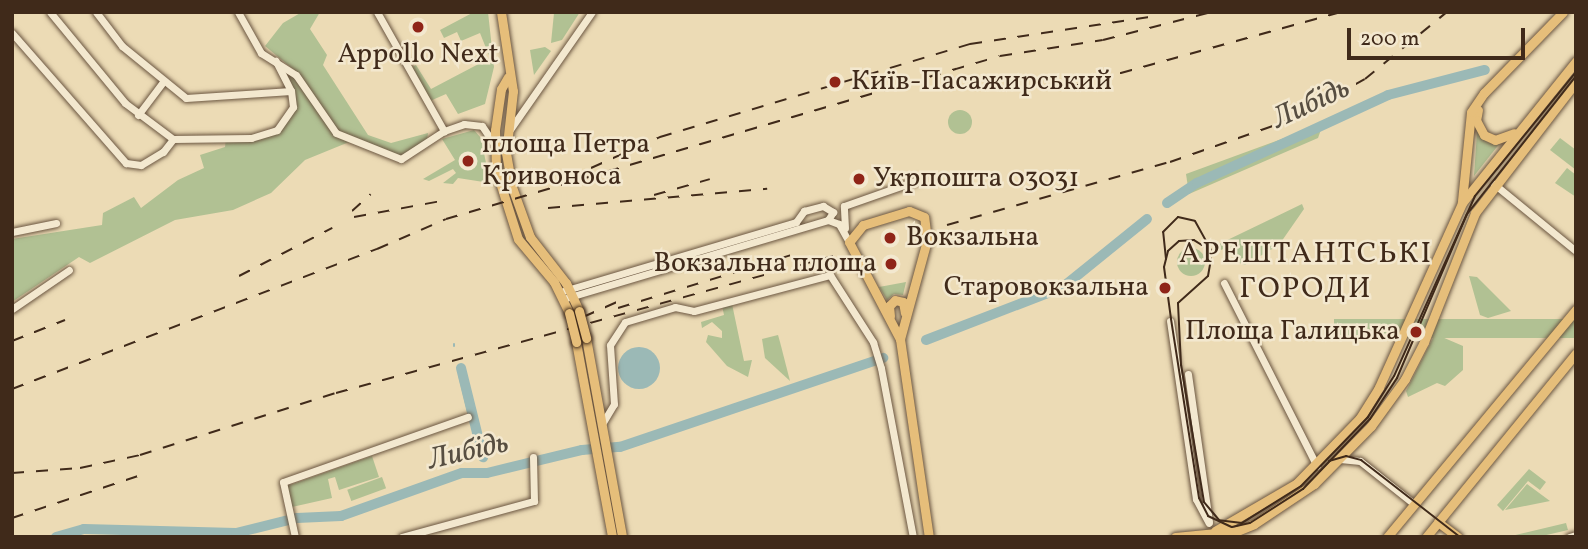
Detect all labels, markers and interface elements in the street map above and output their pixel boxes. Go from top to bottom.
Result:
scale bar [1350,14,1528,58]
marker: Appollo Next [410,19,426,35]
text: 200 m [1360,25,1420,54]
place label: Appollo Next [338,38,498,72]
place label: Київ-Пасажирський [851,65,1112,99]
water label: Либідь [1266,70,1356,138]
marker: Київ-Пасажирський [825,72,845,92]
place label: площа Петра Кривоноса [482,128,650,194]
marker: площа Петра Кривоноса [460,153,476,169]
place label: Укрпошта 03031 [873,162,1079,196]
marker: Укрпошта 03031 [851,171,867,187]
place label: Вокзальна [906,221,1039,255]
marker: Вокзальна [880,228,900,248]
district label: АРЕШТАНТСЬКІ ГОРОДИ [1180,236,1432,306]
place label: Вокзальна площа [653,247,877,281]
marker: Вокзальна площа [883,256,899,272]
place label: Старовокзальна [944,271,1149,305]
marker: Старовокзальна [1155,278,1175,298]
place label: Площа Галицька [1185,315,1400,349]
marker: Площа Галицька [1406,322,1426,342]
water label: Либідь [424,425,512,479]

